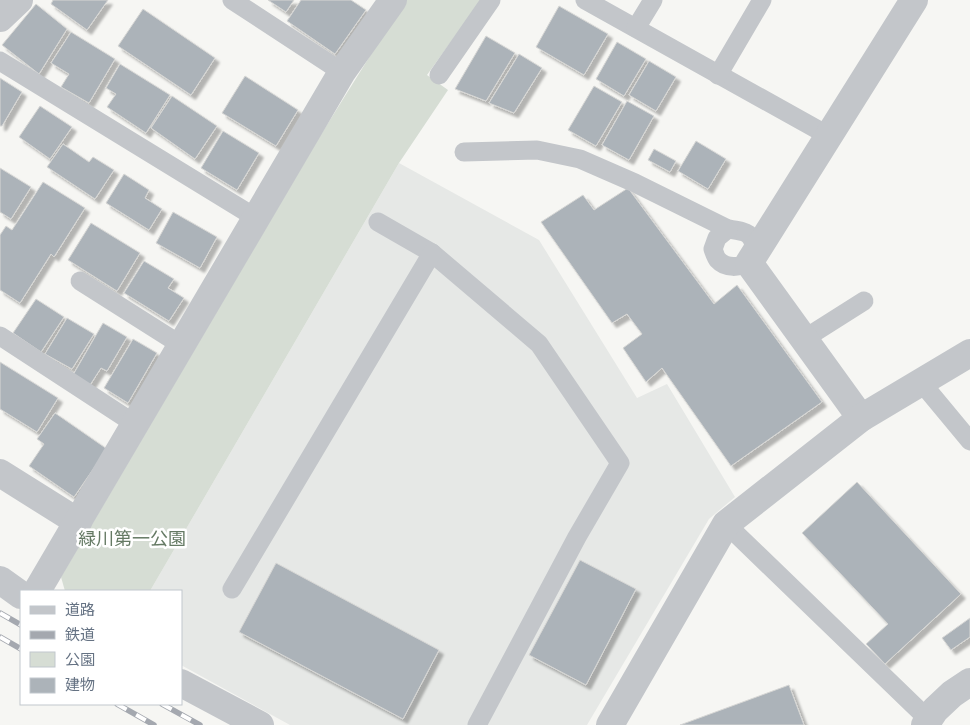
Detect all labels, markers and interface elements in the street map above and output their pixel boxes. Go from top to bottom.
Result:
park label: 緑川第一公園 [78,527,186,550]
legend [20,590,182,705]
text: 道路 [65,600,95,619]
text: 鉄道 [65,625,95,644]
text: 公園 [65,650,95,669]
text: 建物 [65,675,95,694]

